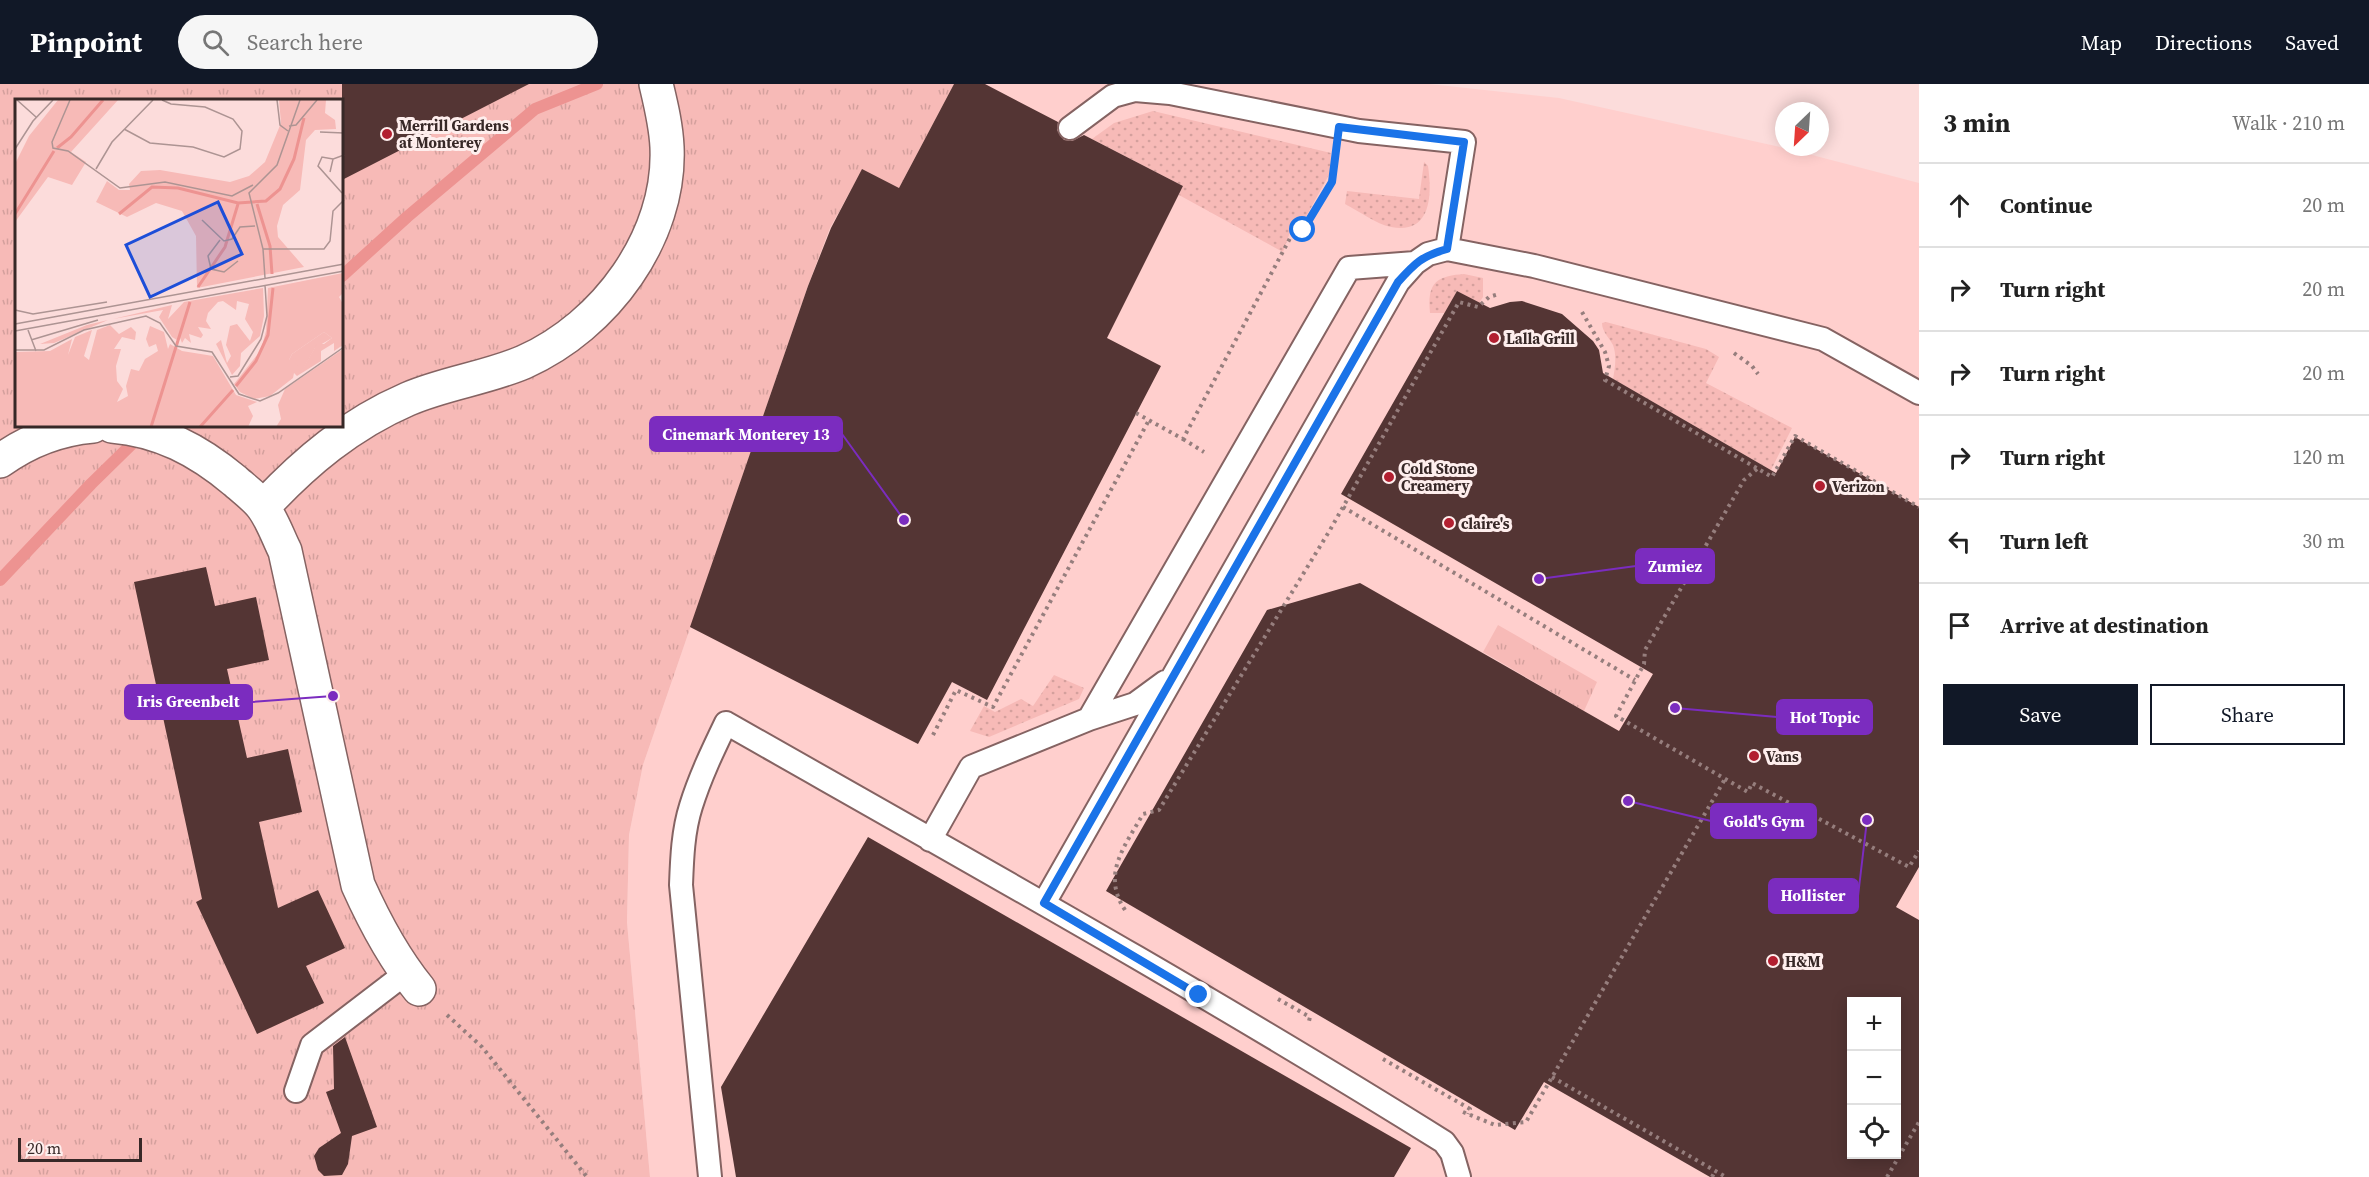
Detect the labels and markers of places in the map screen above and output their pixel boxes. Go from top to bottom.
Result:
place label: Merrill Gardens at Monterey [399,115,509,153]
marker: Merrill Gardens at Monterey [380,127,394,141]
place label: Lalla Grill [1506,328,1575,349]
marker: Lalla Grill [1487,331,1501,345]
callout: Cinemark Monterey 13 [650,417,842,451]
place label: Cold Stone Creamery [1401,458,1475,496]
marker: Cold Stone Creamery [1382,470,1396,484]
place label: Verizon [1832,476,1885,497]
marker: Verizon [1813,479,1827,493]
place label: claire's [1461,513,1510,534]
marker: claire's [1442,516,1456,530]
callout: Zumiez [1636,549,1714,583]
callout: Iris Greenbelt [125,685,252,719]
callout: Hot Topic [1777,700,1872,734]
place label: Vans [1766,746,1799,767]
marker: Vans [1747,749,1761,763]
callout: Gold's Gym [1711,804,1816,838]
callout: Hollister [1769,879,1858,913]
place label: H&M [1785,951,1821,972]
marker: H&M [1766,954,1780,968]

